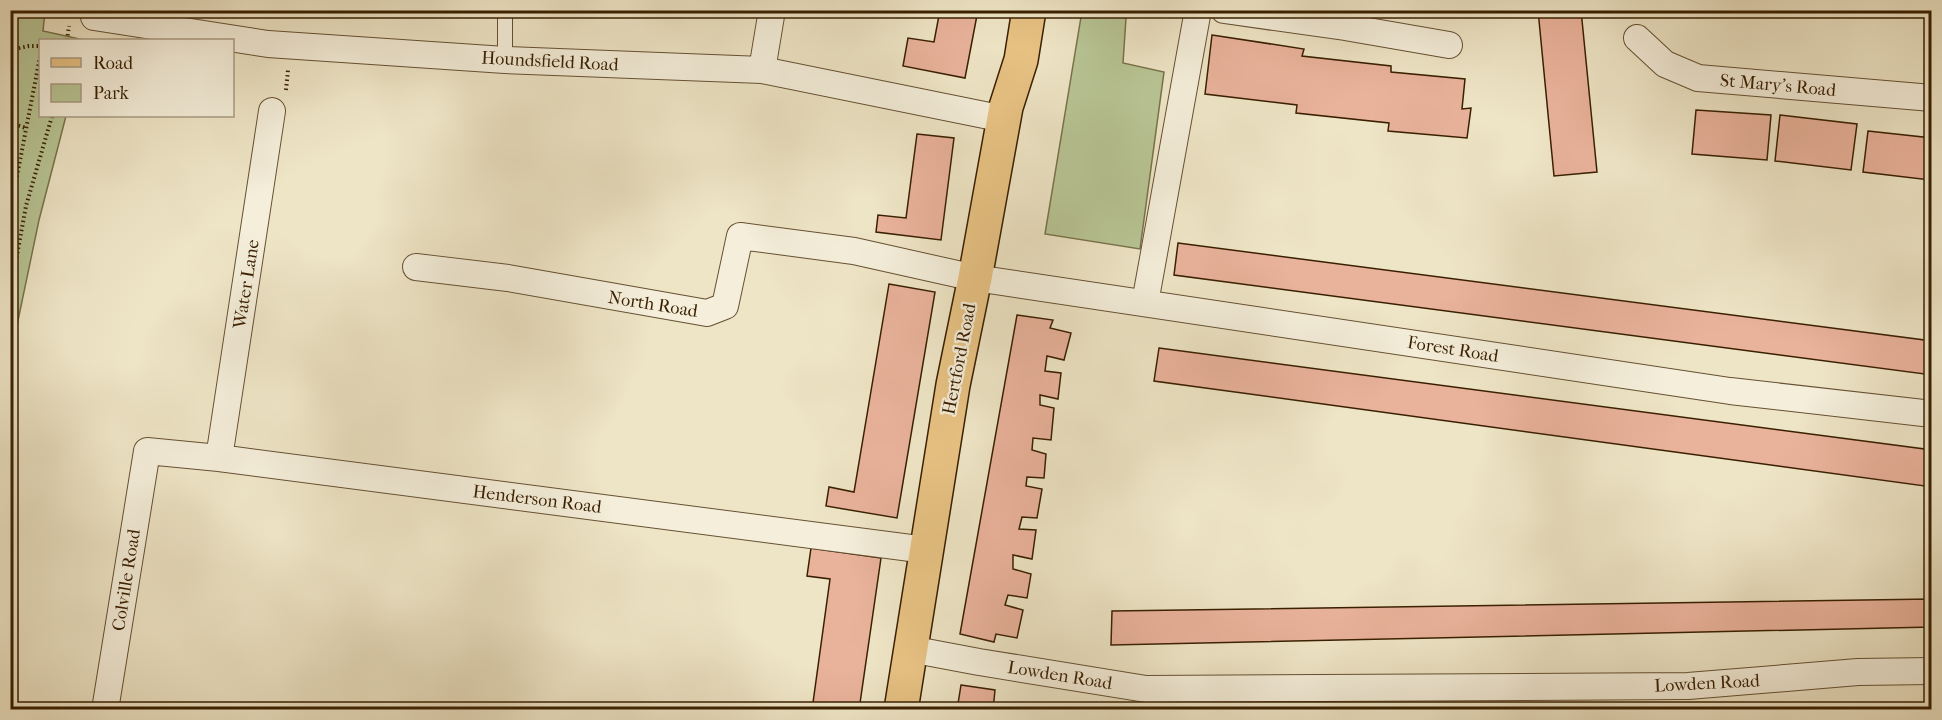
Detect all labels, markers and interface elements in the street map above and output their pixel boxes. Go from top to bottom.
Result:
legend [39,39,234,117]
street label: Houndsfield Road [481,47,619,76]
text: Road [93,53,133,74]
street label: St Mary's Road [1719,70,1837,101]
text: Park [93,83,130,104]
street label: Water Lane [229,238,264,331]
street label: North Road [607,287,699,322]
street label: Hertford Road [938,301,981,417]
street label: Forest Road [1406,332,1500,367]
street label: Henderson Road [471,481,603,518]
street label: Colville Road [108,527,145,633]
street label: Lowden Road [1006,657,1114,694]
street label: Lowden Road [1654,670,1761,697]

